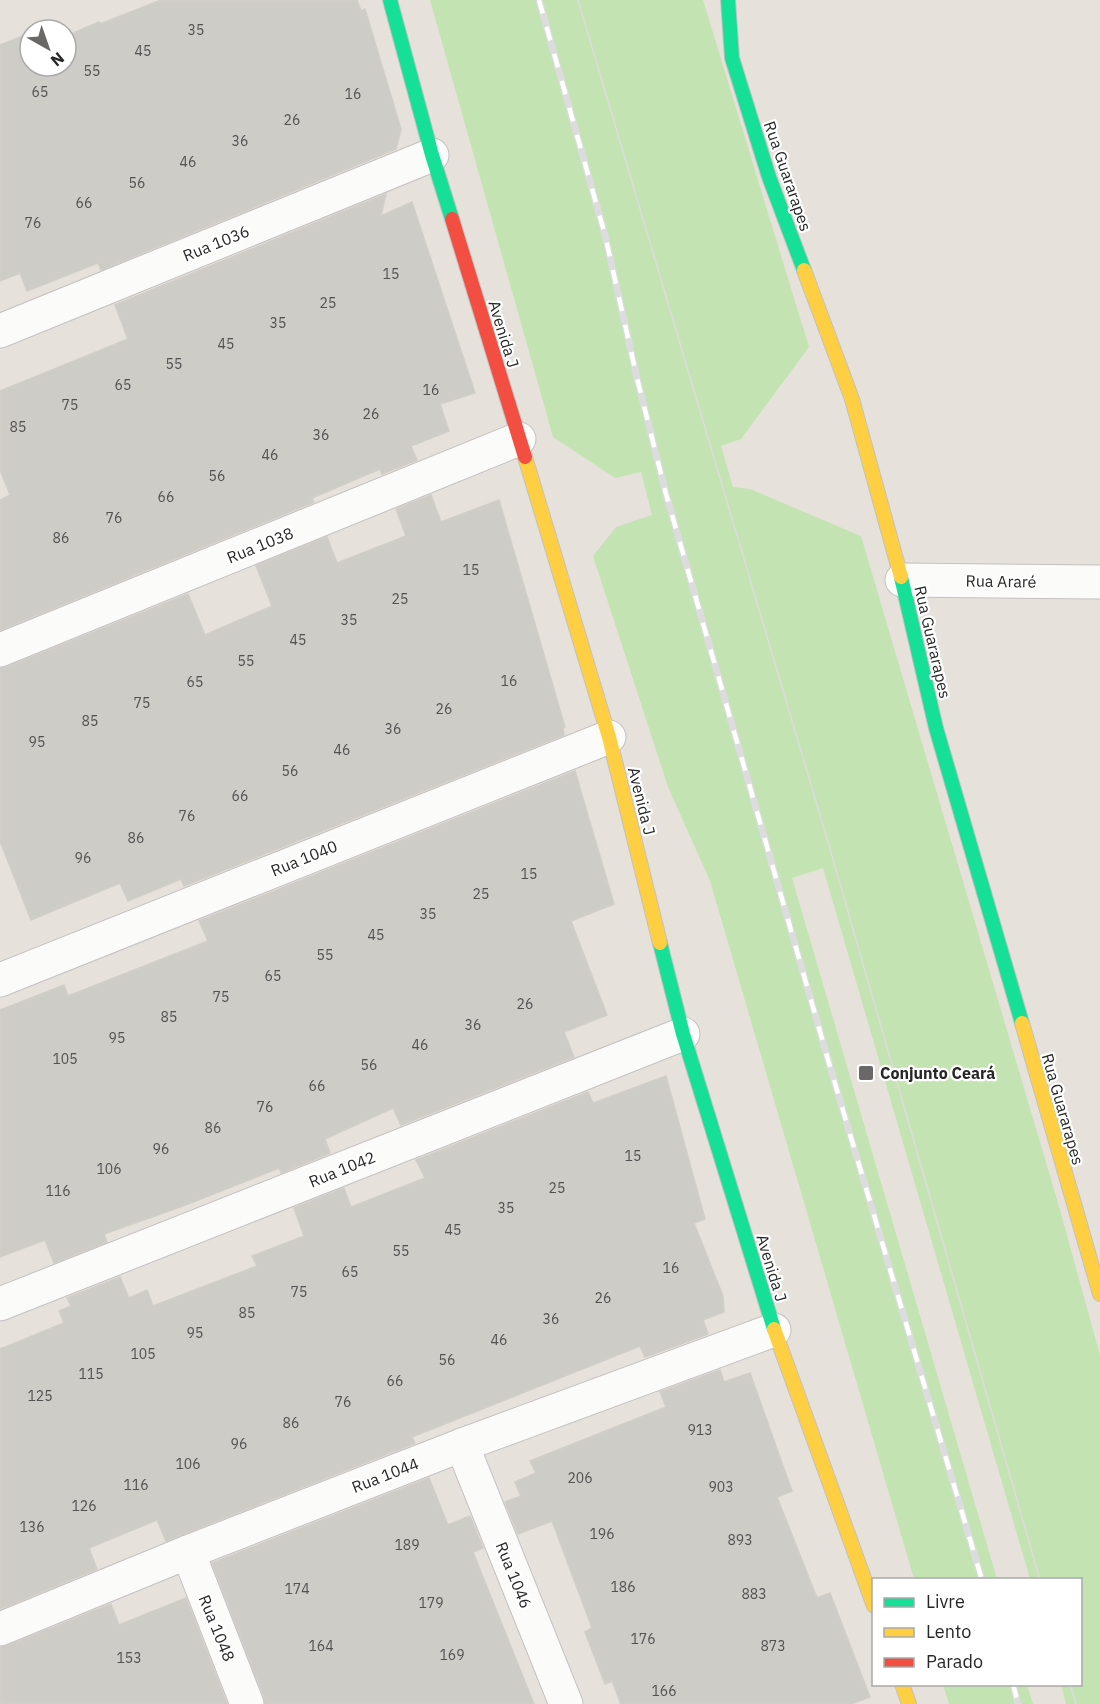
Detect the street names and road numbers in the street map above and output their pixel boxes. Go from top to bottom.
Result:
street label: Rua Guararapes [760,118,816,234]
street label: Rua 1036 [180,221,252,265]
street label: Avenida J [484,298,524,370]
street label: Rua 1038 [224,523,296,567]
street label: Rua Araré [965,570,1037,592]
street label: Rua Guararapes [910,584,956,700]
street label: Avenida J [624,765,660,837]
street label: Rua 1040 [268,836,340,880]
street label: Rua Guararapes [1038,1051,1088,1167]
street label: Rua 1042 [306,1147,378,1191]
street label: Avenida J [752,1232,792,1304]
street label: Rua 1044 [349,1453,421,1497]
street label: Rua 1046 [492,1539,536,1611]
street label: Rua 1048 [195,1592,239,1664]

